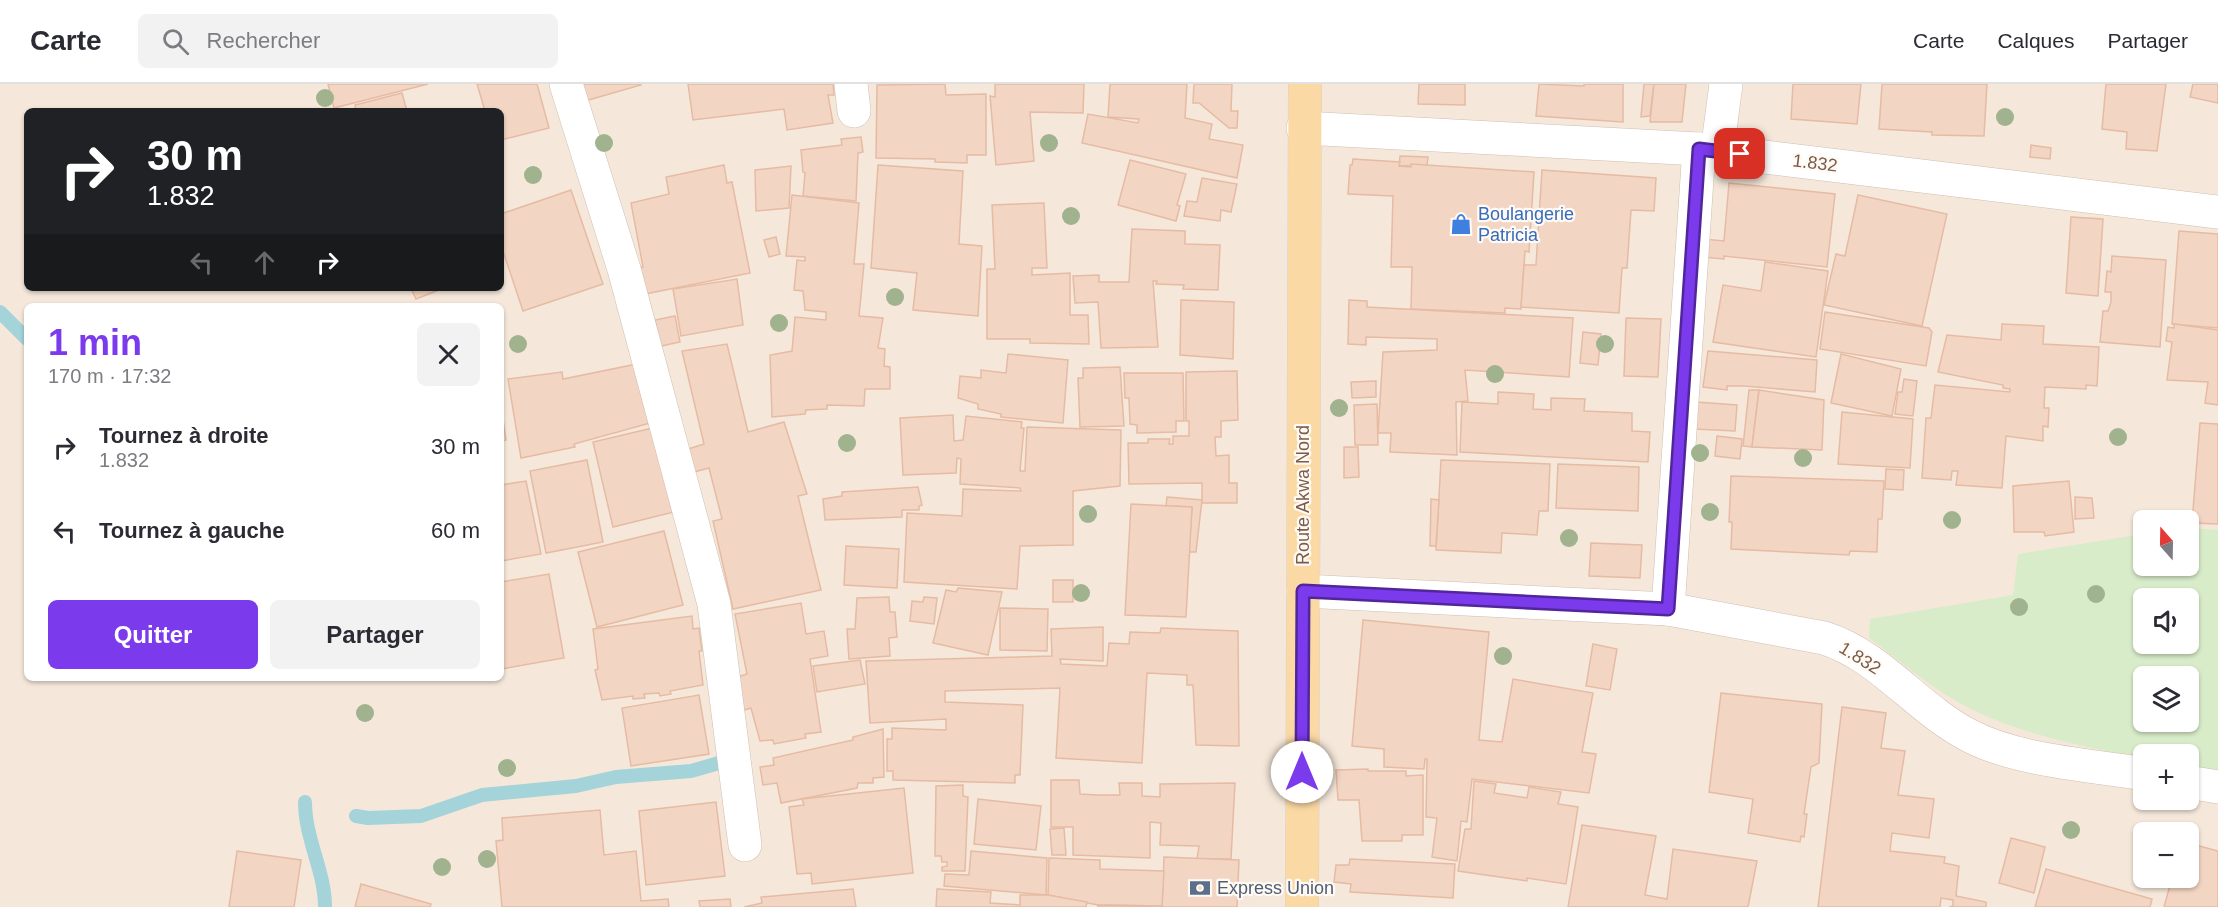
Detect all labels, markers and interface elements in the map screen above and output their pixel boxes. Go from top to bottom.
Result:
search box [138,14,558,68]
text: Carte [30,25,102,56]
icon: search [159,25,192,58]
text: Rechercher [207,28,320,53]
text: Carte [1913,29,1964,52]
text: Calques [1997,29,2074,52]
text: Partager [2107,29,2188,52]
pin [1714,128,1765,179]
icon: right [48,132,126,210]
text: 30 m [147,132,243,179]
icon: arrive [1723,137,1756,170]
street label: 1.832 [1791,150,1839,176]
text: 1.832 [147,181,215,211]
place label: Boulangerie Patricia [1478,204,1574,245]
shop icon: Boulangerie Patricia [1449,212,1473,236]
icon: left [185,246,218,279]
icon: ahead [248,246,281,279]
icon: right [311,246,344,279]
text: 1 min [48,322,142,363]
button: close [417,323,480,386]
text: 170 m · 17:32 [48,365,171,387]
text: Tournez à droite [99,423,269,448]
street label: Route Akwa Nord [1293,425,1313,565]
icon: right [48,431,81,464]
text: 30 m [431,434,480,459]
text: 1.832 [99,449,149,471]
north arrow [2133,510,2199,576]
map controls [2133,510,2199,888]
icon: left [48,515,81,548]
text: Tournez à gauche [99,518,284,543]
text: 60 m [431,518,480,543]
button: sound [2133,588,2199,654]
button: Quitter [48,600,258,669]
button: Partager [270,600,480,669]
street label: 1.832 [1836,638,1884,678]
button: layers [2133,666,2199,732]
position arrow [1270,740,1334,804]
button: + [2133,744,2199,810]
button: − [2133,822,2199,888]
bank icon: Express Union [1188,876,1212,900]
place label: Express Union [1217,878,1334,898]

